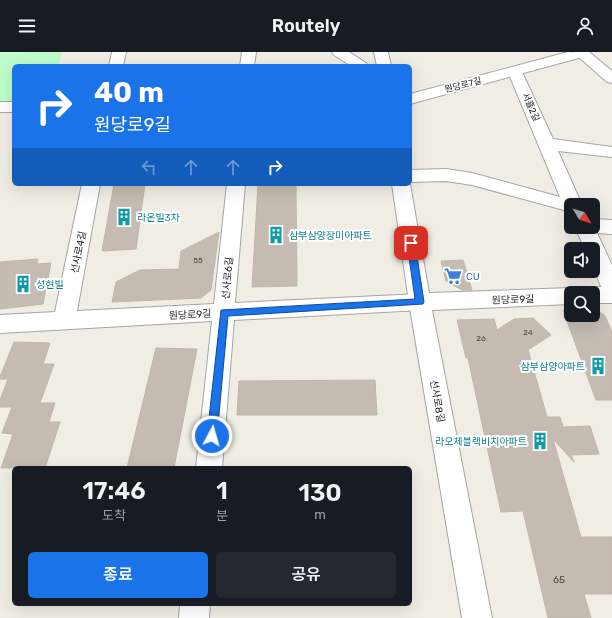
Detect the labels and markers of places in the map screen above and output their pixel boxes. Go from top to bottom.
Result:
building icon: 라온빌3차 [114,207,134,227]
place label: 라온빌3차 [137,212,181,224]
building icon: 삼부삼양장미아파트 [266,225,286,245]
pin [394,226,428,260]
place label: 삼부삼양장미아파트 [289,230,372,242]
supermarket icon: CU [443,266,463,286]
place label: CU [466,271,480,283]
building icon: 성현빌 [13,274,33,294]
place label: 성현빌 [36,279,64,291]
building icon: 삼부삼양아파트 [588,356,608,376]
place label: 삼부삼양아파트 [521,361,585,373]
building icon: 라오체블랙비치아파트 [530,431,550,451]
place label: 라오체블랙비치아파트 [435,436,527,448]

